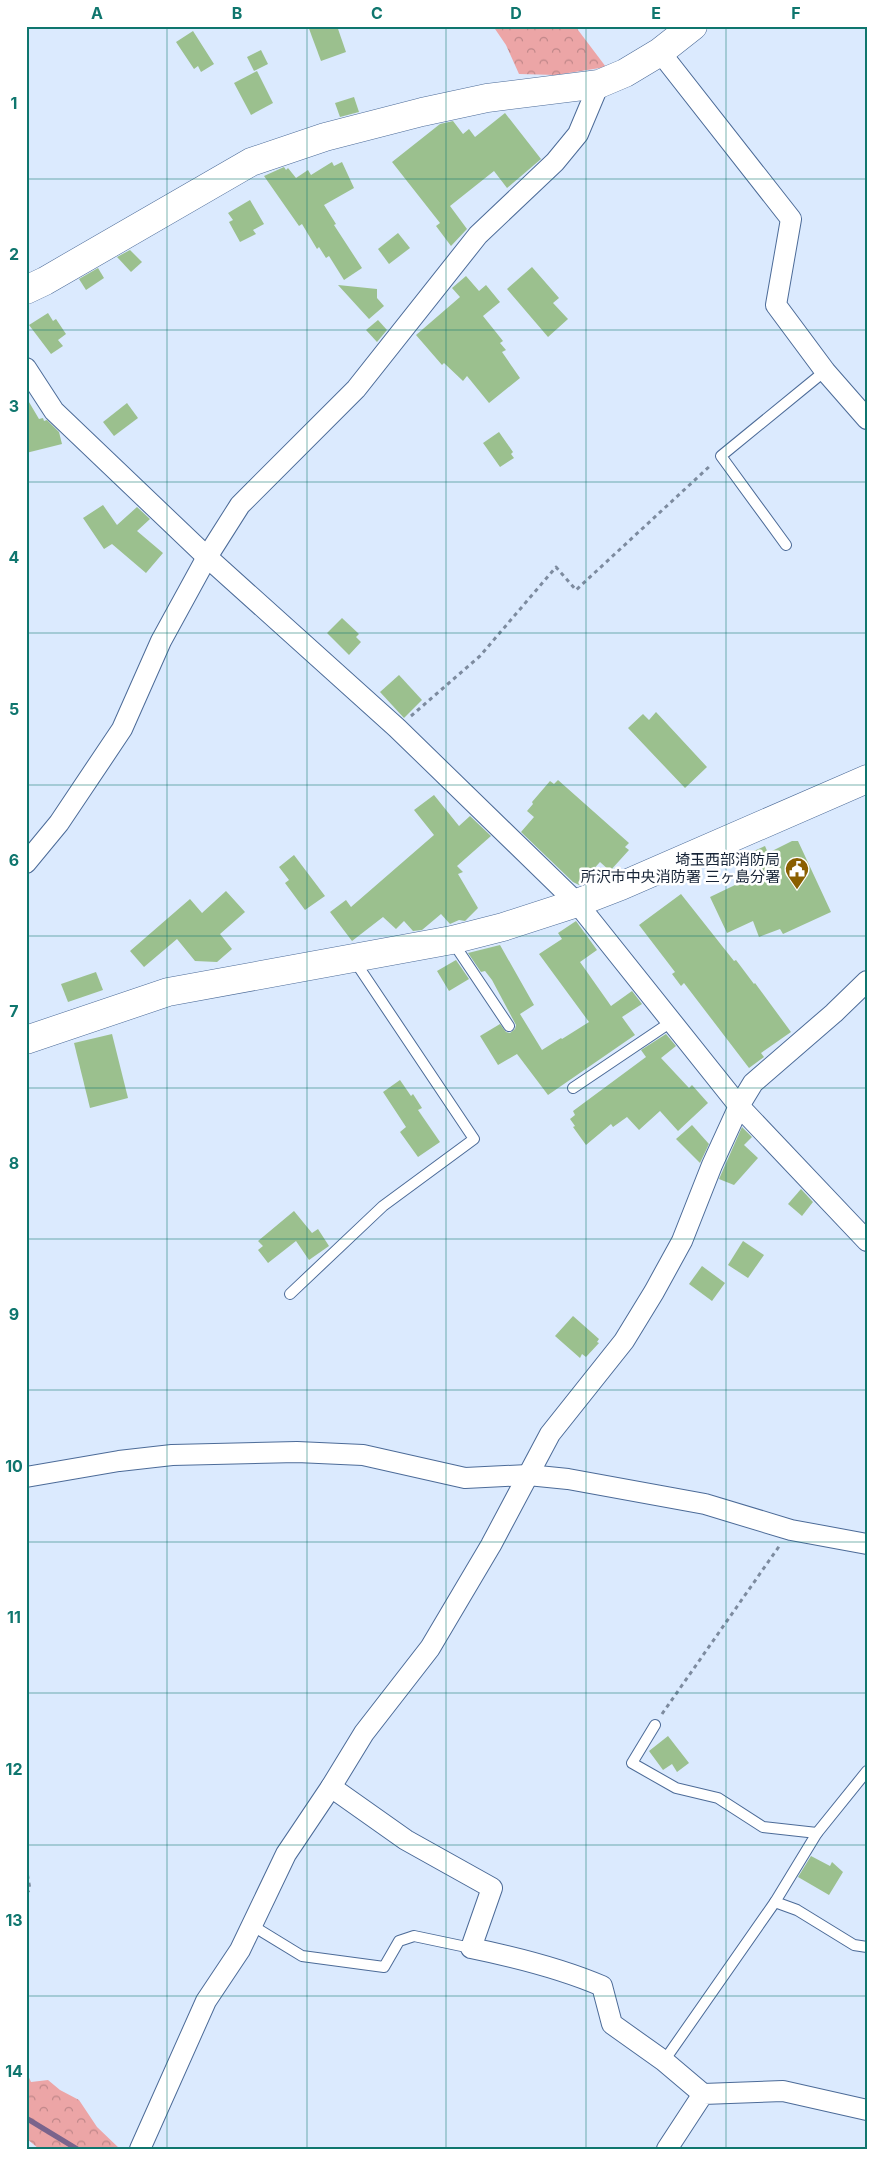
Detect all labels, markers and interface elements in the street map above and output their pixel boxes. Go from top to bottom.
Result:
text: A [91,3,103,23]
text: B [232,3,242,23]
text: C [371,3,383,23]
text: D [510,3,522,23]
text: E [651,3,661,23]
text: F [791,3,801,23]
text: 1 [11,93,17,113]
text: 2 [9,244,19,264]
text: 3 [9,396,19,416]
text: 4 [9,547,20,567]
text: 5 [9,699,19,719]
text: 6 [9,850,19,870]
place label: 埼玉西部消防局 所沢市中央消防署 三ヶ島分署 [581,850,780,886]
public building icon: 埼玉西部消防局 所沢市中央消防署 三ヶ島分署 [784,856,810,890]
text: 7 [9,1001,19,1021]
text: 8 [9,1153,19,1173]
text: 9 [9,1304,19,1324]
text: 10 [5,1456,23,1476]
text: 11 [7,1607,21,1627]
text: 12 [6,1759,22,1779]
text: 13 [5,1910,23,1930]
text: 14 [5,2061,23,2081]

